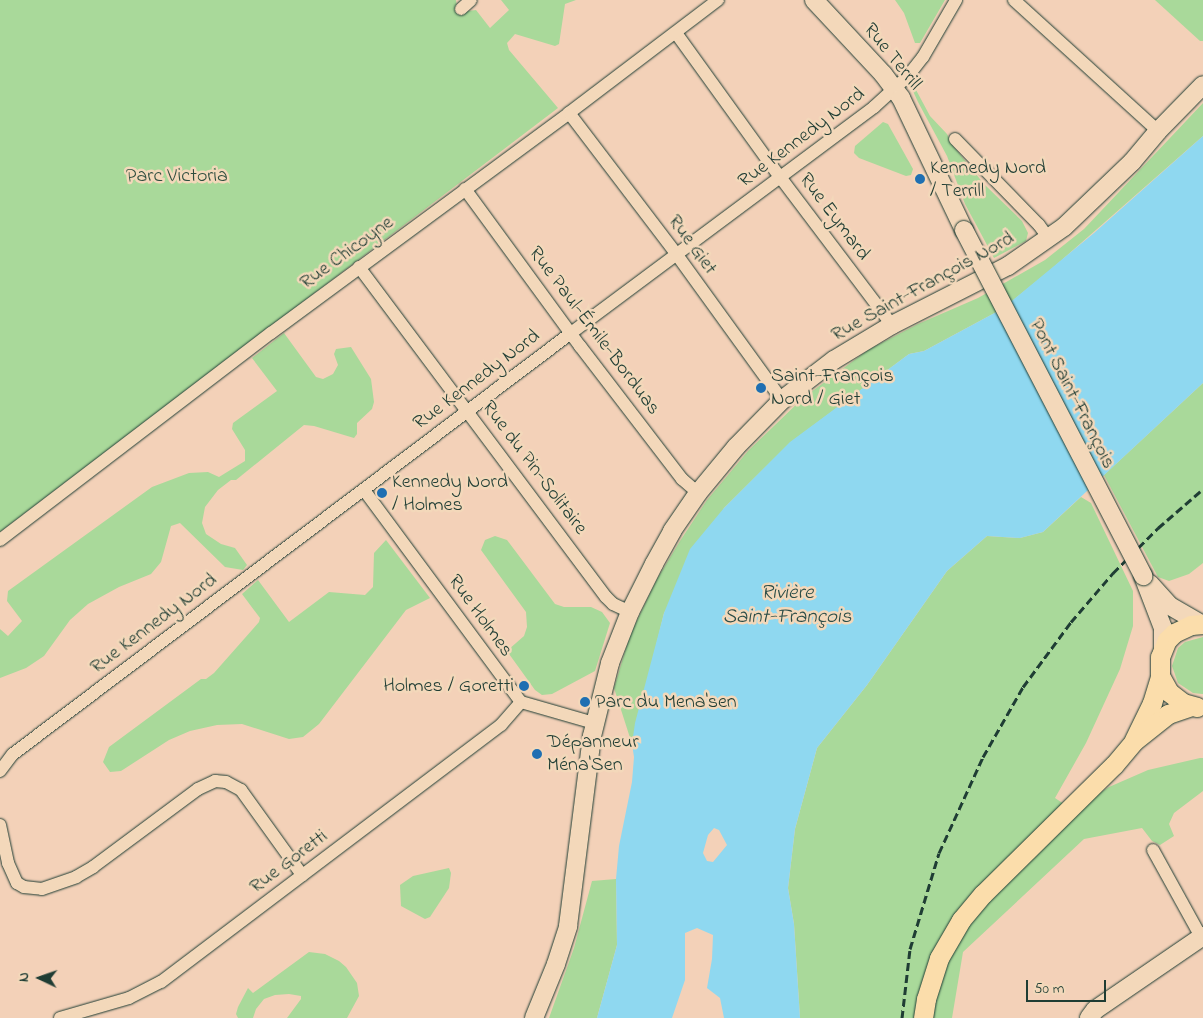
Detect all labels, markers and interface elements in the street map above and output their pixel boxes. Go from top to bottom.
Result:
street label: Rue Terrill [858,19,926,95]
street label: Rue Kennedy Nord [734,83,870,193]
place label: Kennedy Nord / Terrill [930,156,1046,203]
park label: Parc Victoria [126,164,228,188]
street label: Rue Eymard [793,168,875,266]
marker: Kennedy Nord / Terrill [914,173,926,185]
street label: Rue Giet [662,210,722,280]
street label: Rue Chicoyne [296,211,398,295]
street label: Rue Saint-François Nord [827,227,1019,347]
street label: Rue Paul-Émile-Borduas [523,242,665,420]
street label: Pont Saint-François [1024,315,1120,473]
street label: Rue Kennedy Nord [409,325,545,435]
place label: Saint-François Nord / Giet [771,364,894,411]
marker: Saint-François Nord / Giet [755,382,767,394]
street label: Rue du Pin-Solitaire [476,396,592,540]
place label: Kennedy Nord / Holmes [392,470,508,517]
marker: Kennedy Nord / Holmes [376,487,388,499]
street label: Rue Kennedy Nord [86,569,222,679]
street label: Rue Holmes [442,570,518,662]
water label: Rivière Saint-François [723,580,851,630]
place label: Holmes / Goretti [383,674,514,698]
marker: Holmes / Goretti [518,680,530,692]
place label: Parc du Mena'sen [595,690,737,714]
marker: Parc du Mena'sen [579,696,591,708]
place label: Dépanneur Ména'Sen [547,730,639,777]
marker: Dépanneur Ména'Sen [531,748,543,760]
street label: Rue Goretti [245,825,333,899]
north arrow [15,953,65,1003]
scale bar [1028,970,1108,1002]
text: N [14,972,35,982]
text: 50 m [1034,978,1064,1000]

